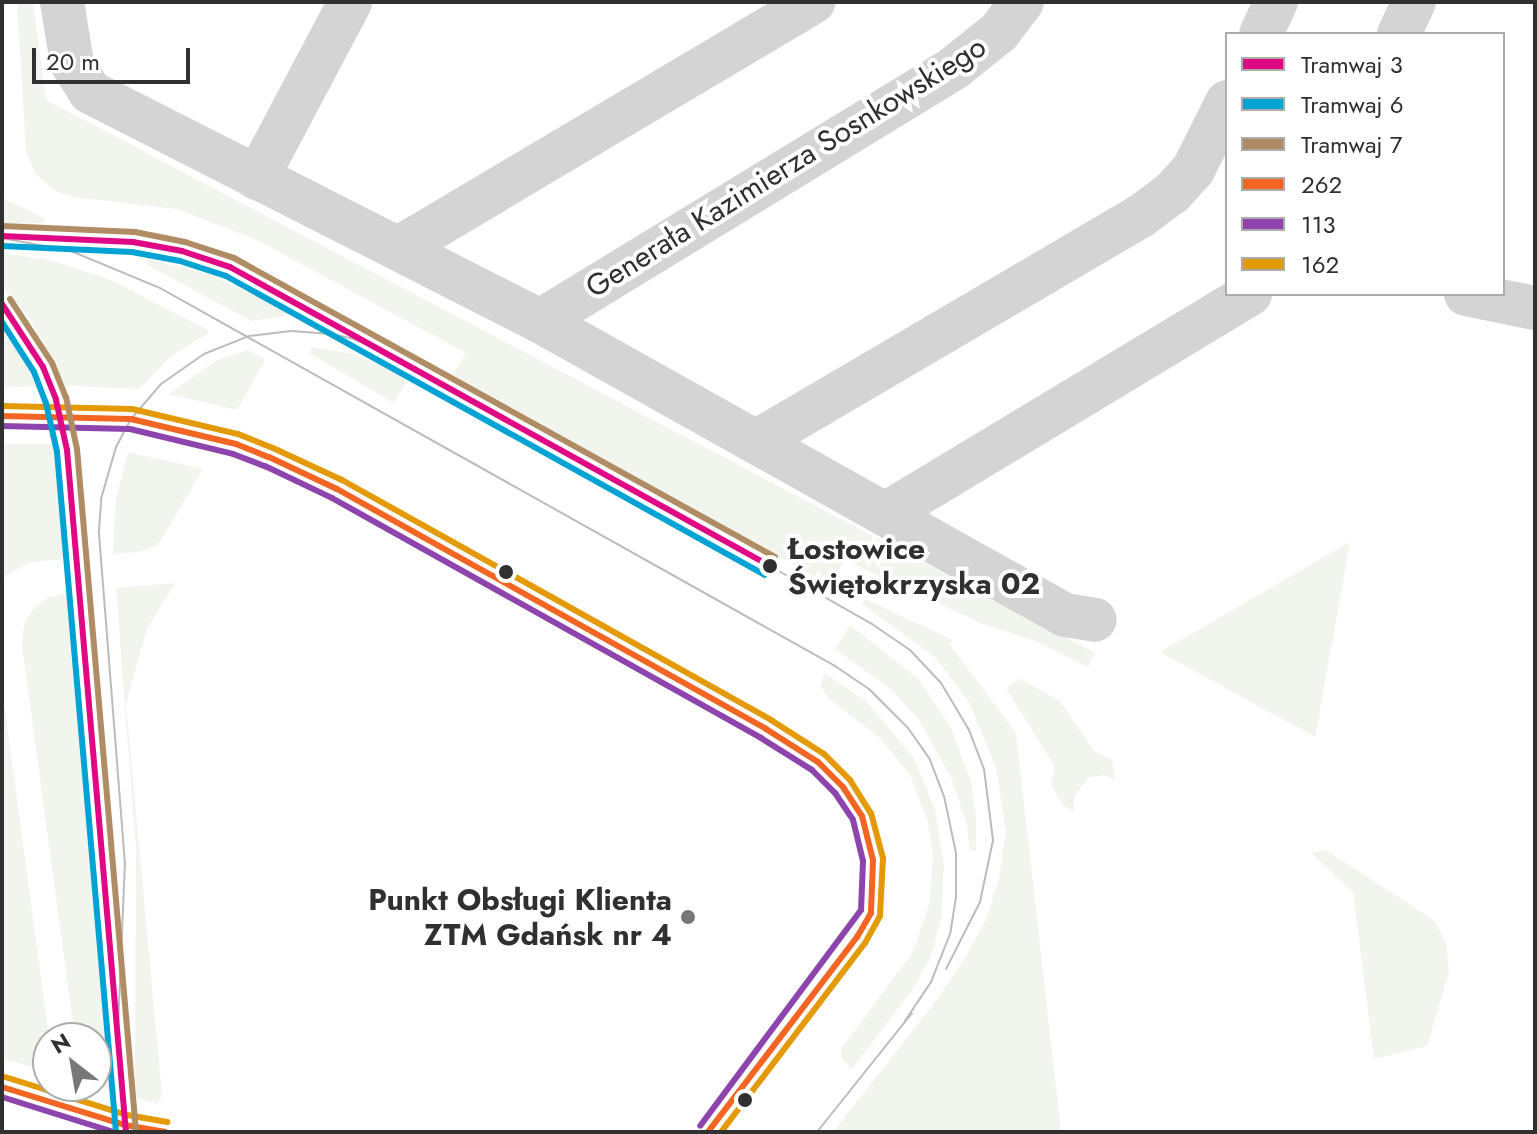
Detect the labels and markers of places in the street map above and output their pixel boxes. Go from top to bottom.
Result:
place label: Łostowice Świętokrzyska 02 [788,531,1040,602]
marker: Łostowice Świętokrzyska 02 [759,555,781,577]
unlabelled marker [498,564,514,580]
place label: Punkt Obsługi Klienta ZTM Gdańsk nr 4 [368,882,672,952]
marker: Punkt Obsługi Klienta ZTM Gdańsk nr 4 [679,908,697,926]
unlabelled marker [737,1092,753,1108]

